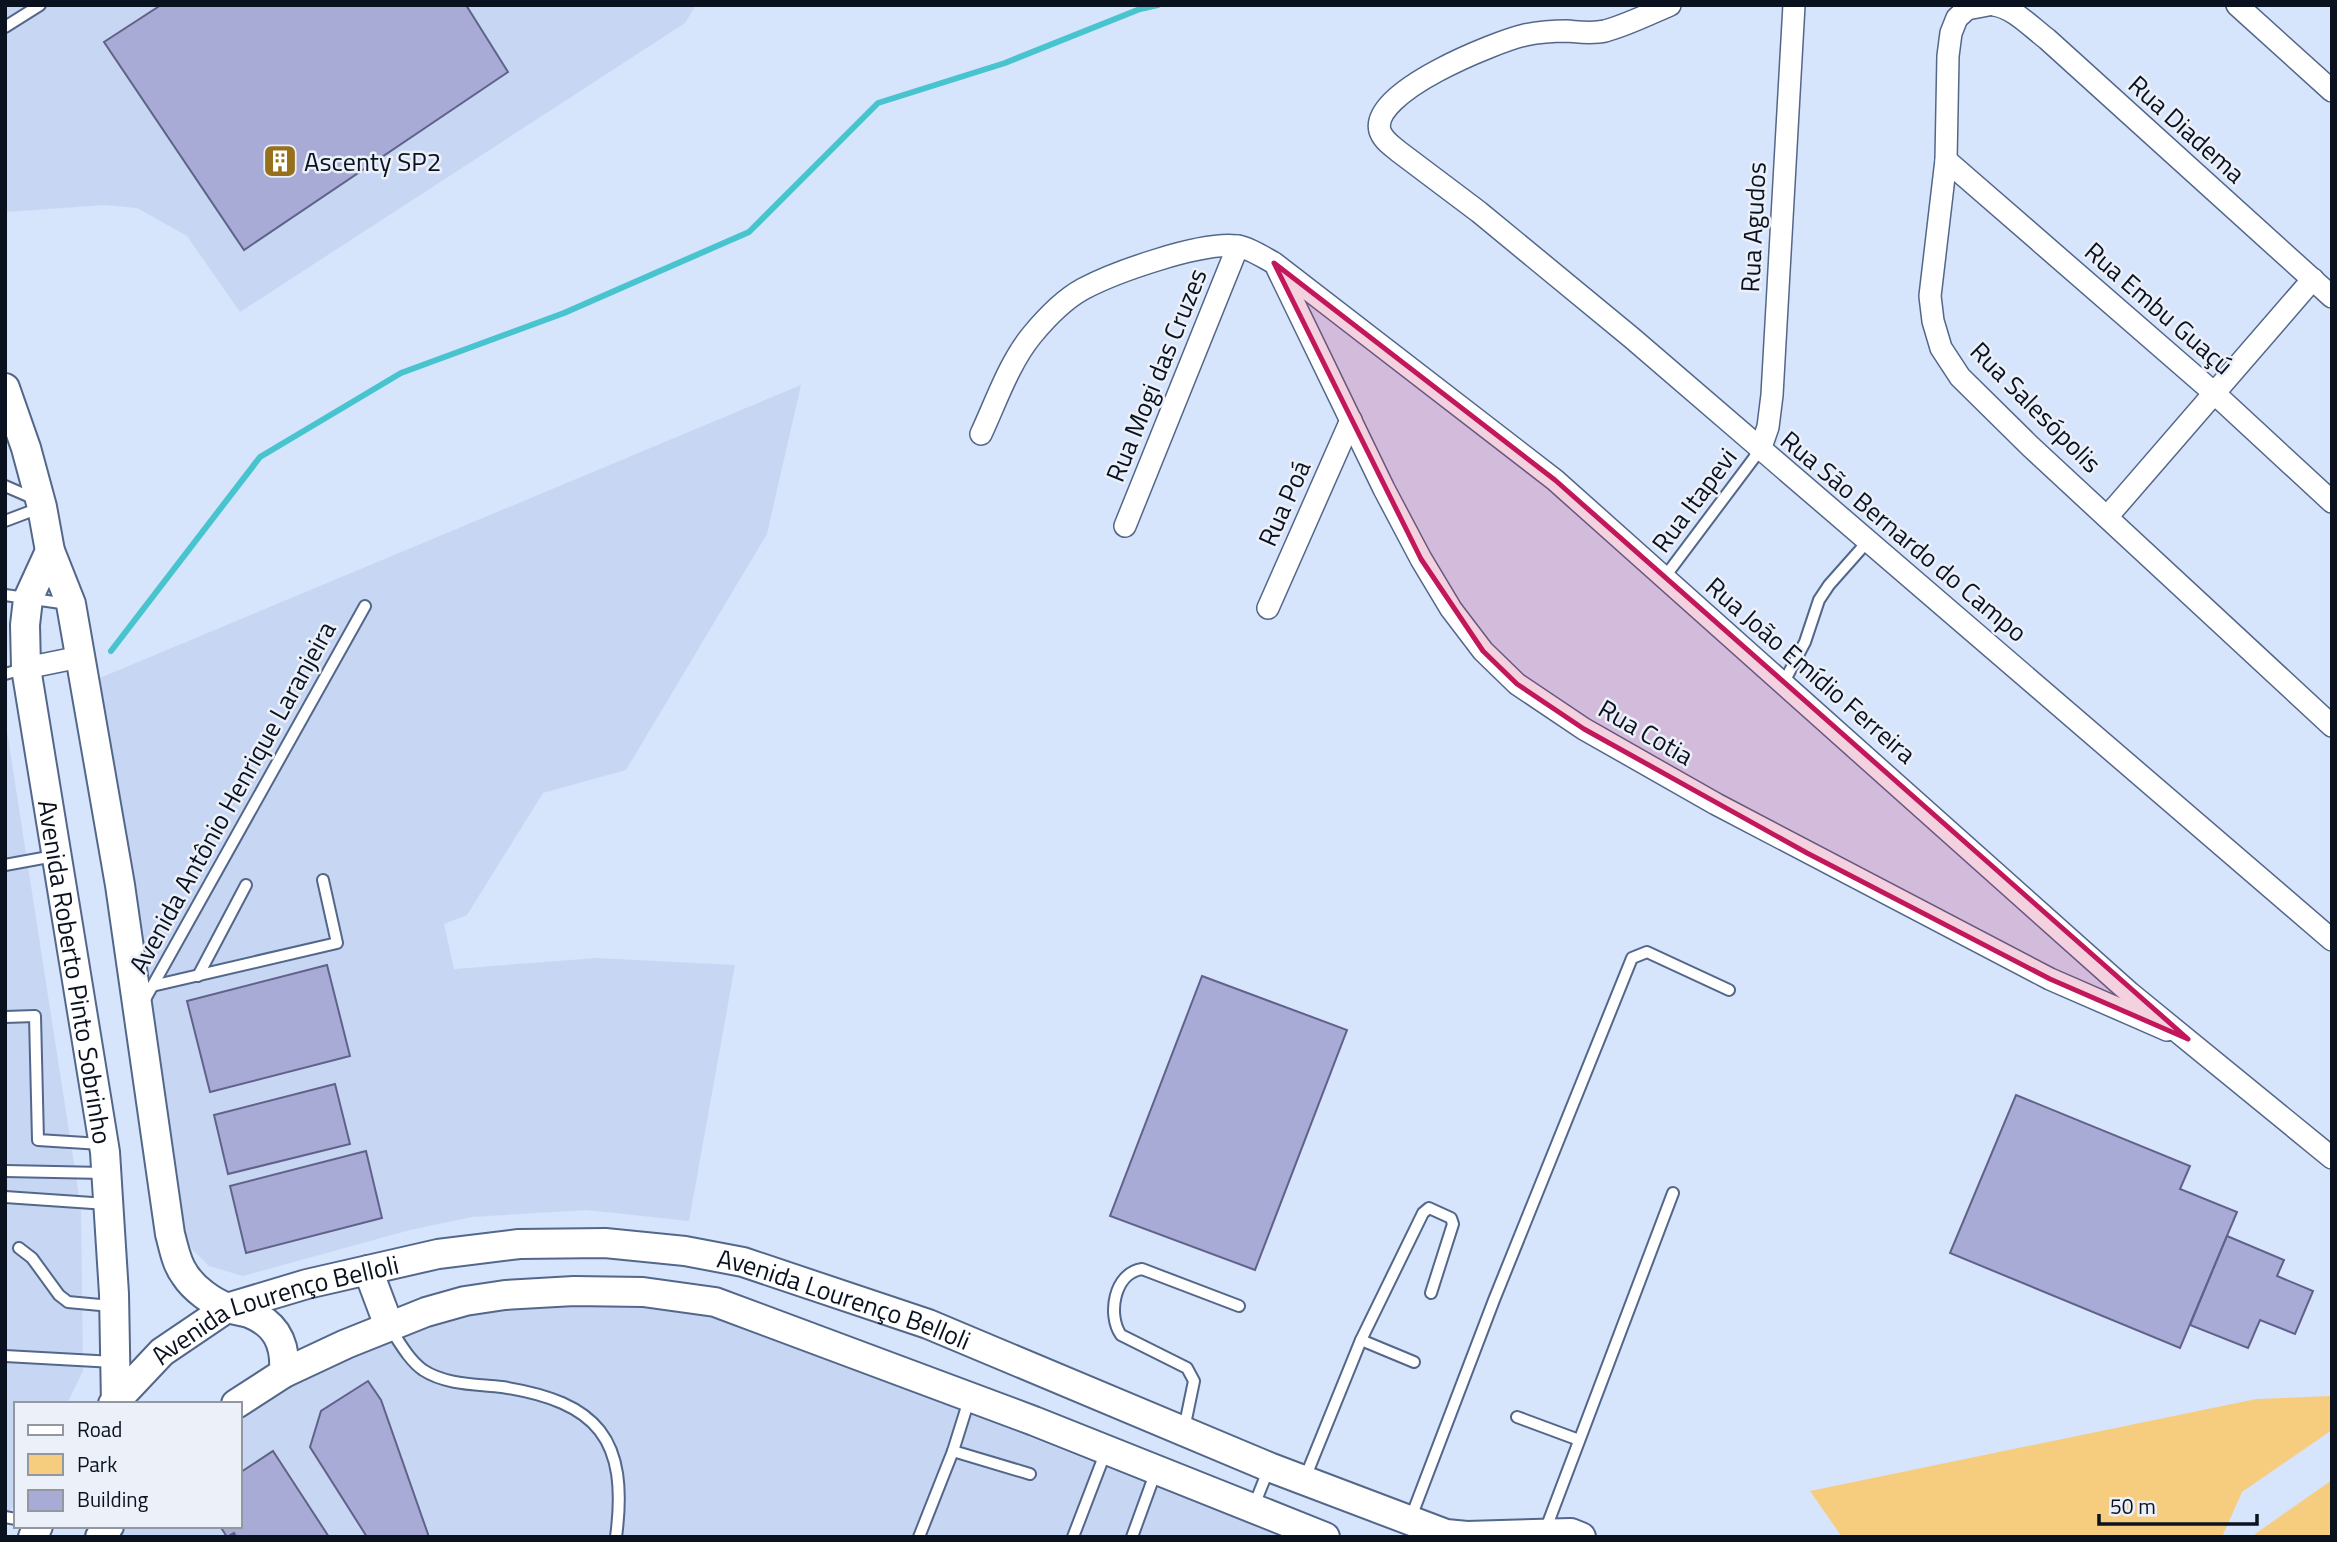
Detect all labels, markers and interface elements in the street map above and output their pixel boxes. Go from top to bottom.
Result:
street label: Rua Diadema [2120,66,2254,192]
building icon: Ascenty SP2 [261,142,299,180]
place label: Ascenty SP2 [304,142,441,181]
street label: Rua Agudos [1730,161,1776,293]
street label: Rua Embu Guaçú [2076,232,2242,384]
street label: Rua Mogi das Cruzes [1095,262,1217,488]
street label: Rua Salesópolis [1961,332,2111,482]
street label: Rua São Bernardo do Campo [1772,421,2036,651]
street label: Rua Itapevi [1642,440,1746,560]
street label: Rua Poá [1248,454,1320,552]
street label: Rua João Emídio Ferreira [1697,567,1925,773]
street label: Avenida Antônio Henrique Laranjeira [119,614,345,980]
street label: Rua Cotia [1591,689,1701,775]
street label: Avenida Roberto Pinto Sobrinho [28,797,123,1147]
street label: Avenida Lourenço Belloli [714,1238,977,1359]
street label: Avenida Lourenço Belloli [141,1244,402,1373]
legend [14,1402,242,1528]
text: Road [77,1413,122,1445]
text: Park [77,1448,117,1480]
scale bar [2099,1482,2256,1526]
text: Building [77,1483,149,1515]
text: 50 m [2110,1490,2156,1522]

